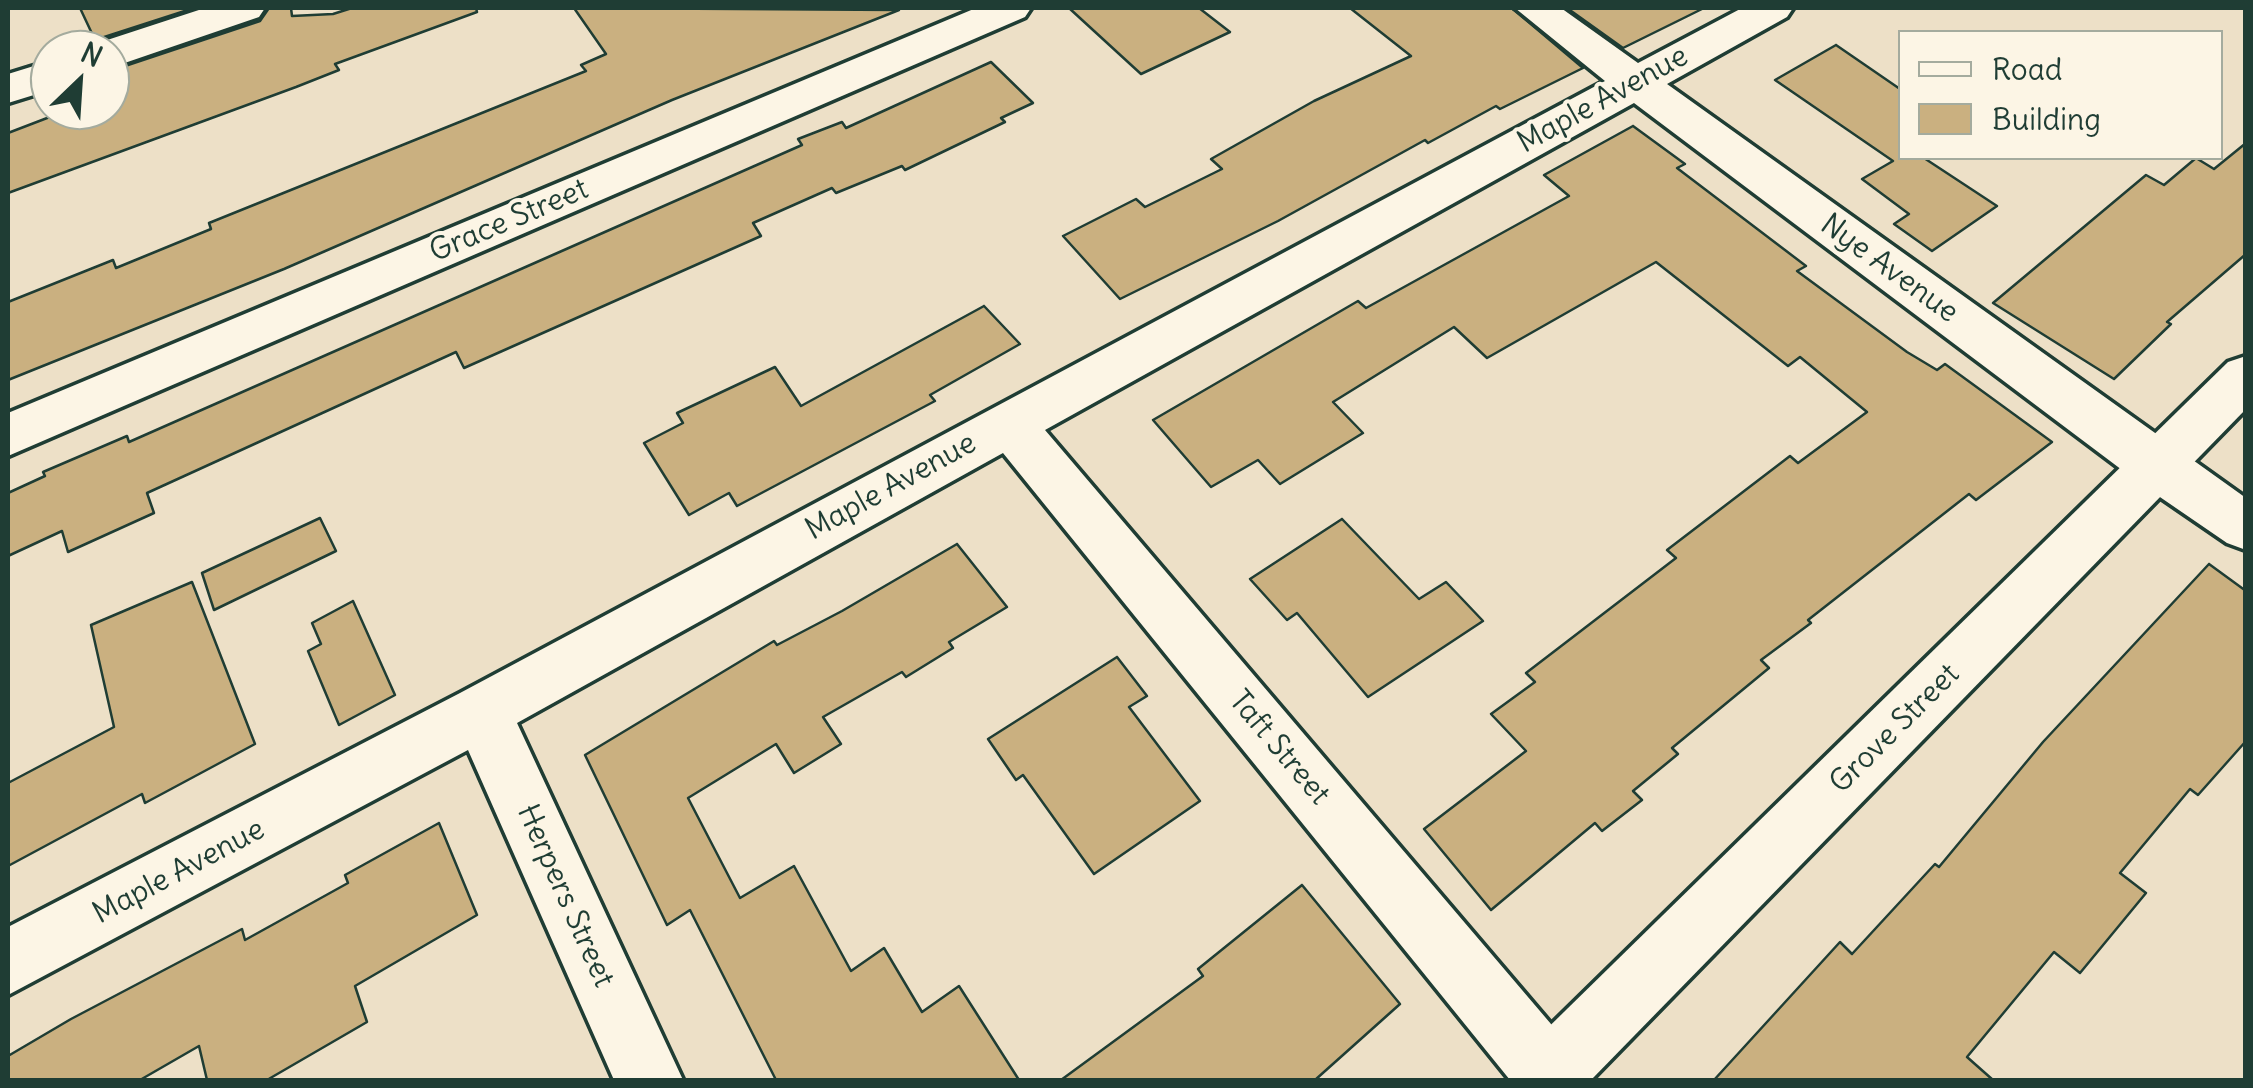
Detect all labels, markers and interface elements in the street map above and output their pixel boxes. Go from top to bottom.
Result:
north arrow [30,30,130,130]
legend [1898,30,2223,160]
text: N [75,34,108,75]
street label: Maple Avenue [1512,38,1694,162]
text: Road [1992,50,2062,88]
text: Building [1992,100,2101,138]
street label: Grace Street [424,171,594,271]
street label: Nye Avenue [1813,207,1965,331]
street label: Maple Avenue [800,425,982,549]
street label: Grove Street [1823,657,1967,801]
street label: Taft Street [1221,684,1337,812]
street label: Herpers Street [509,799,621,993]
street label: Maple Avenue [87,812,271,932]

